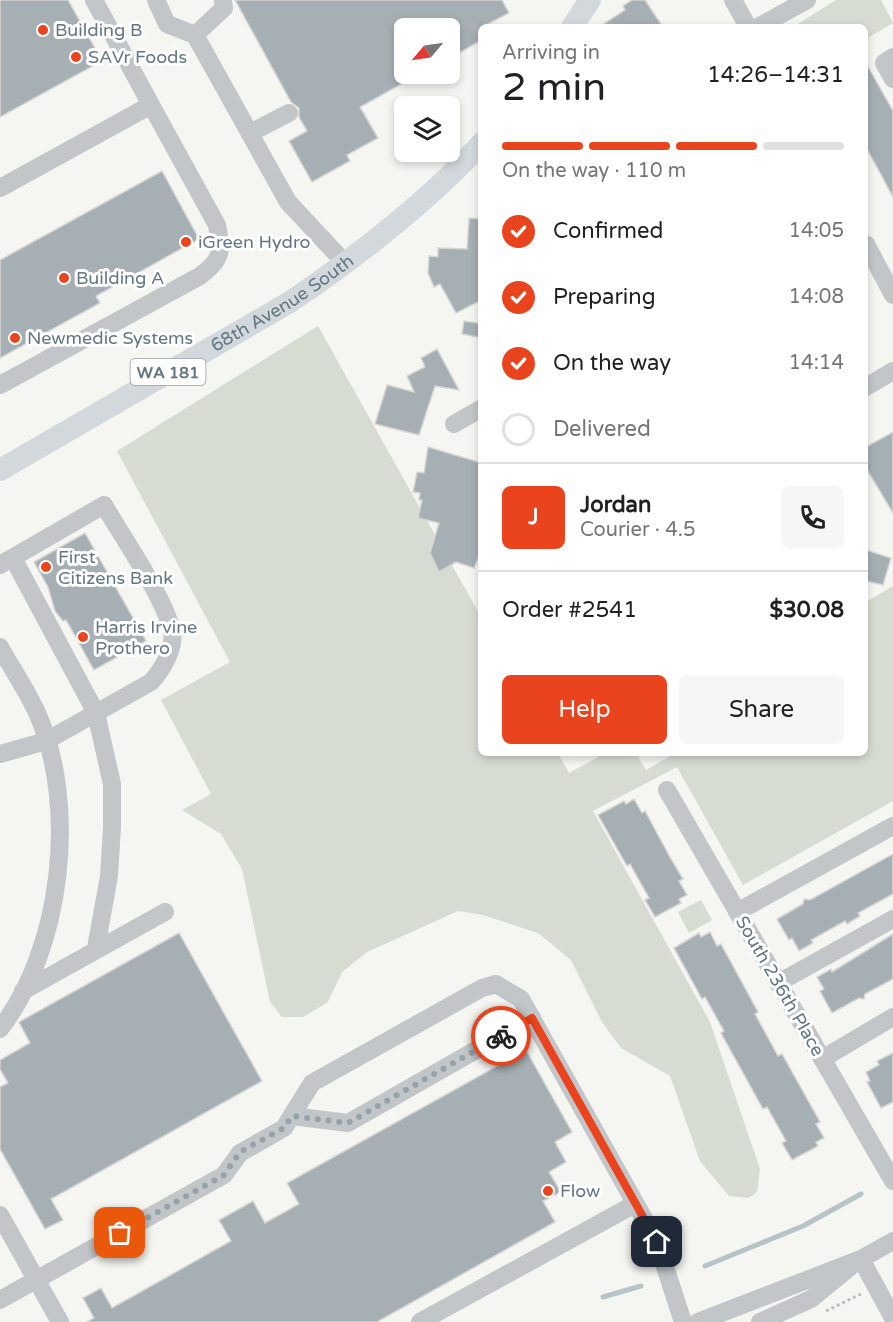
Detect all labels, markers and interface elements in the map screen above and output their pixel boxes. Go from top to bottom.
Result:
north arrow [394,18,460,84]
map controls [394,18,460,162]
place label: Building B [55,19,143,41]
marker: Building B [36,23,50,37]
text: Arriving in [502,41,600,65]
place label: SAVr Foods [88,46,187,68]
marker: SAVr Foods [69,50,83,64]
text: 14:26–14:31 [707,62,844,88]
text: 2 min [502,64,606,111]
button: layers [394,96,460,162]
text: On the way · 110 m [502,159,686,183]
icon: check [502,215,535,248]
text: Confirmed [553,218,663,244]
text: 14:05 [789,219,844,243]
place label: iGreen Hydro [198,231,311,253]
marker: iGreen Hydro [179,235,193,249]
street label: 68th Avenue South [207,249,358,357]
place label: Building A [76,267,165,289]
marker: Building A [57,271,71,285]
icon: check [502,281,535,314]
text: Preparing [553,284,656,310]
text: 14:08 [789,285,844,309]
place label: Newmedic Systems [27,327,193,349]
marker: Newmedic Systems [8,331,22,345]
icon: check [502,347,535,380]
text: On the way [553,350,671,376]
text: 14:14 [789,351,844,375]
road number: WA 181 [130,359,206,385]
text: Delivered [553,416,651,442]
button: phone [781,486,844,549]
text: Jordan [580,492,651,518]
text: J [528,504,539,530]
text: Courier · 4.5 [580,518,695,542]
place label: First Citizens Bank [58,546,173,589]
marker: First Citizens Bank [39,560,53,574]
text: Order #2541 [502,597,637,623]
text: $30.08 [769,597,844,623]
place label: Harris Irvine Prothero [95,616,197,659]
marker: Harris Irvine Prothero [76,630,90,644]
button: Help [502,675,667,744]
button: Share [679,675,844,744]
street label: South 236th Place [731,912,829,1060]
courier [471,1006,531,1066]
icon: bike [485,1020,518,1053]
place label: Flow [560,1180,600,1202]
marker: Flow [541,1184,555,1198]
pin [94,1207,145,1258]
icon: bag [103,1216,136,1249]
pin [631,1216,682,1267]
icon: home [640,1225,673,1258]

